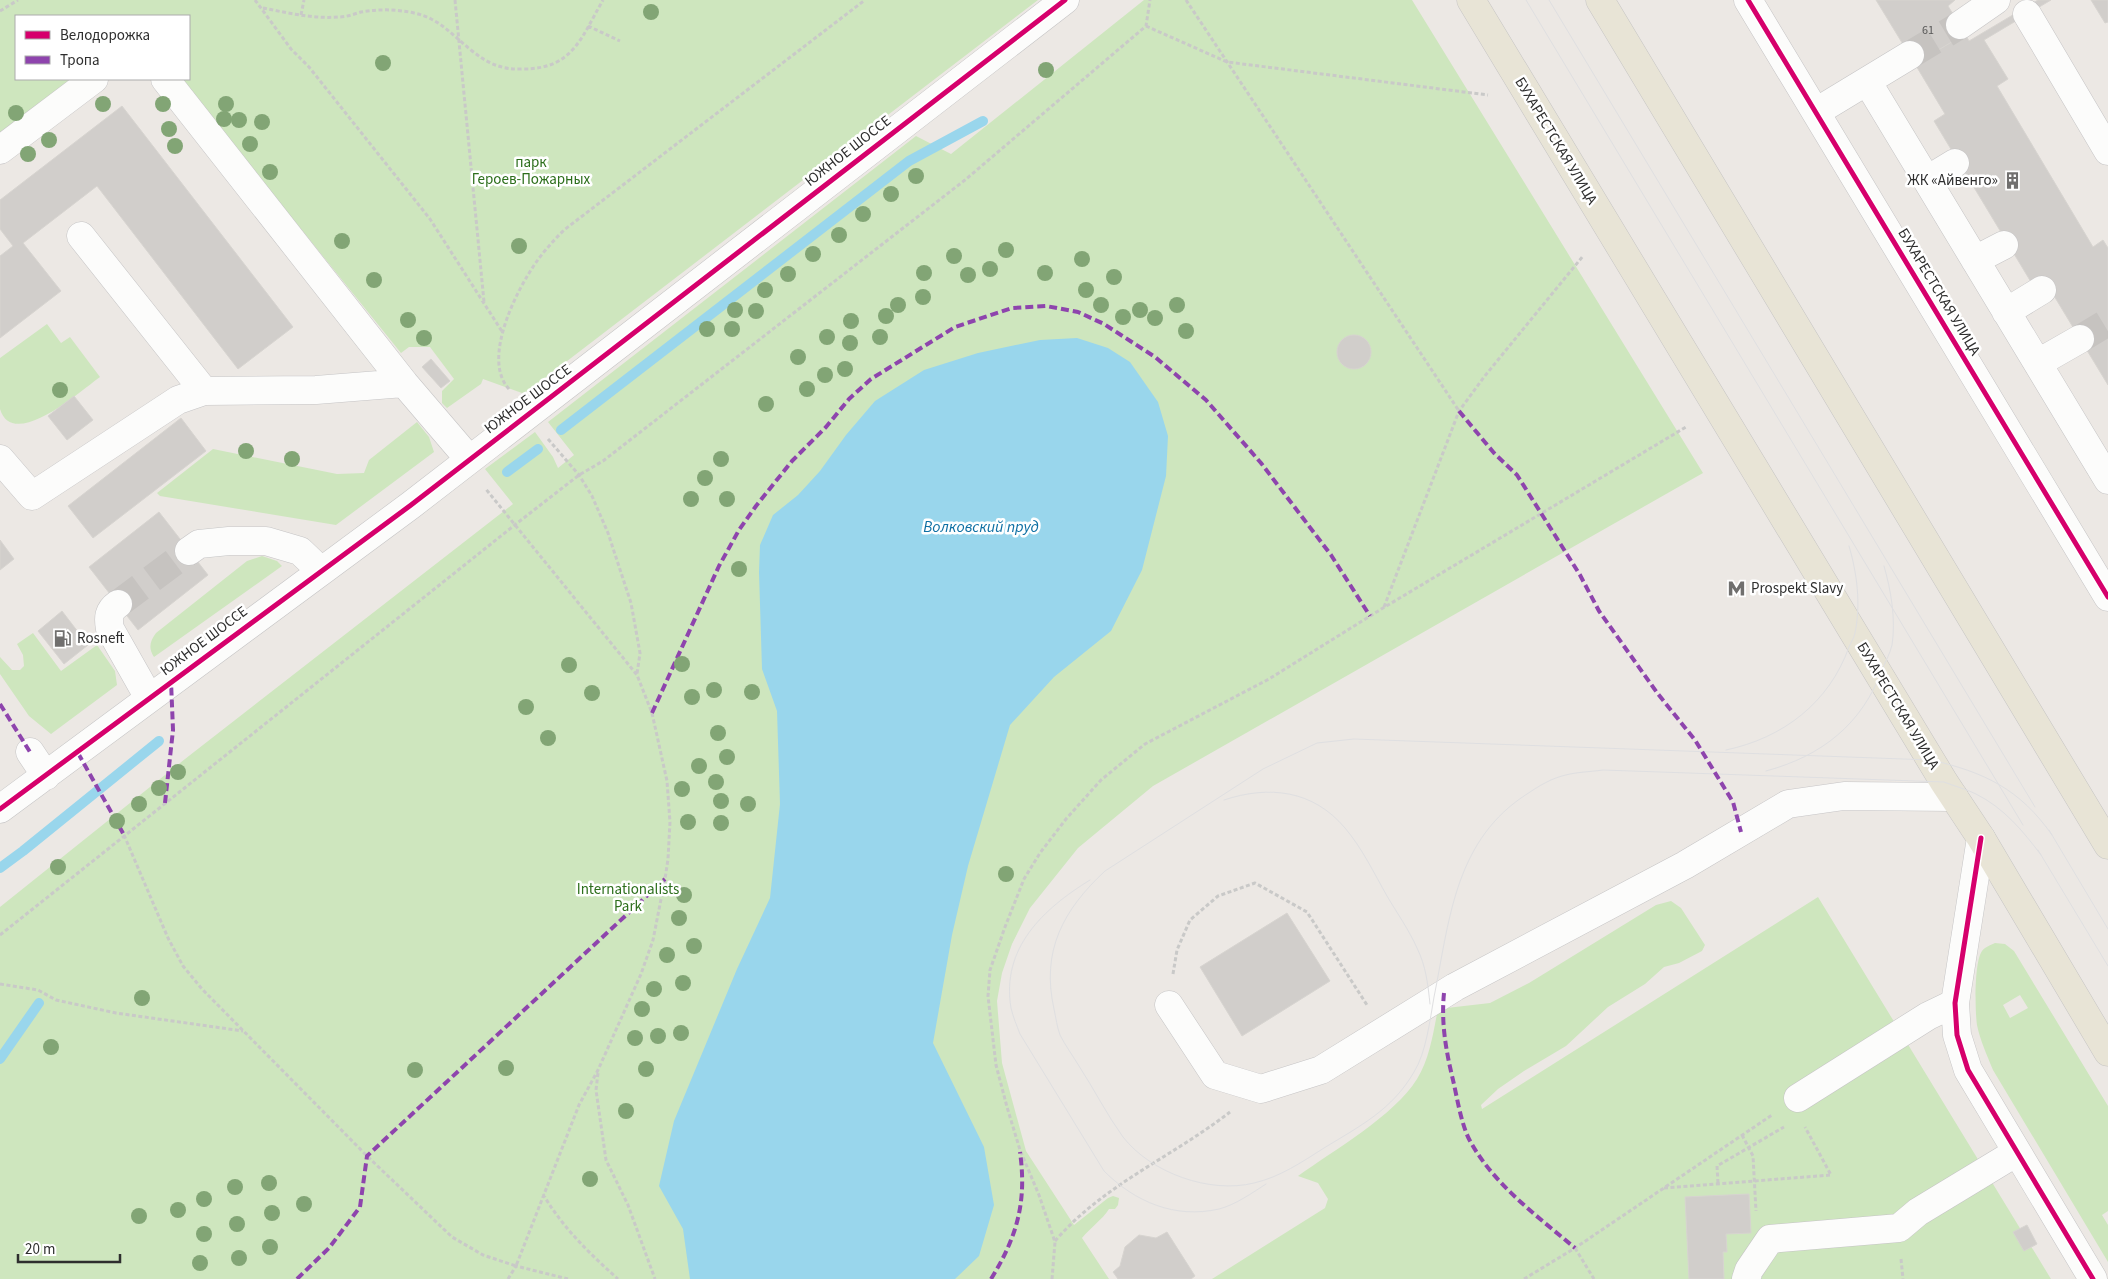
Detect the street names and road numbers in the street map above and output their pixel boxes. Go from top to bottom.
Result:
street label: БУХАРЕСТСКАЯ УЛИЦА [1510,73,1603,209]
street label: ЮЖНОЕ ШОССЕ [800,111,896,191]
street label: БУХАРЕСТСКАЯ УЛИЦА [1893,224,1986,360]
street label: ЮЖНОЕ ШОССЕ [480,359,576,439]
street label: ЮЖНОЕ ШОССЕ [156,601,252,681]
street label: БУХАРЕСТСКАЯ УЛИЦА [1852,638,1945,774]

